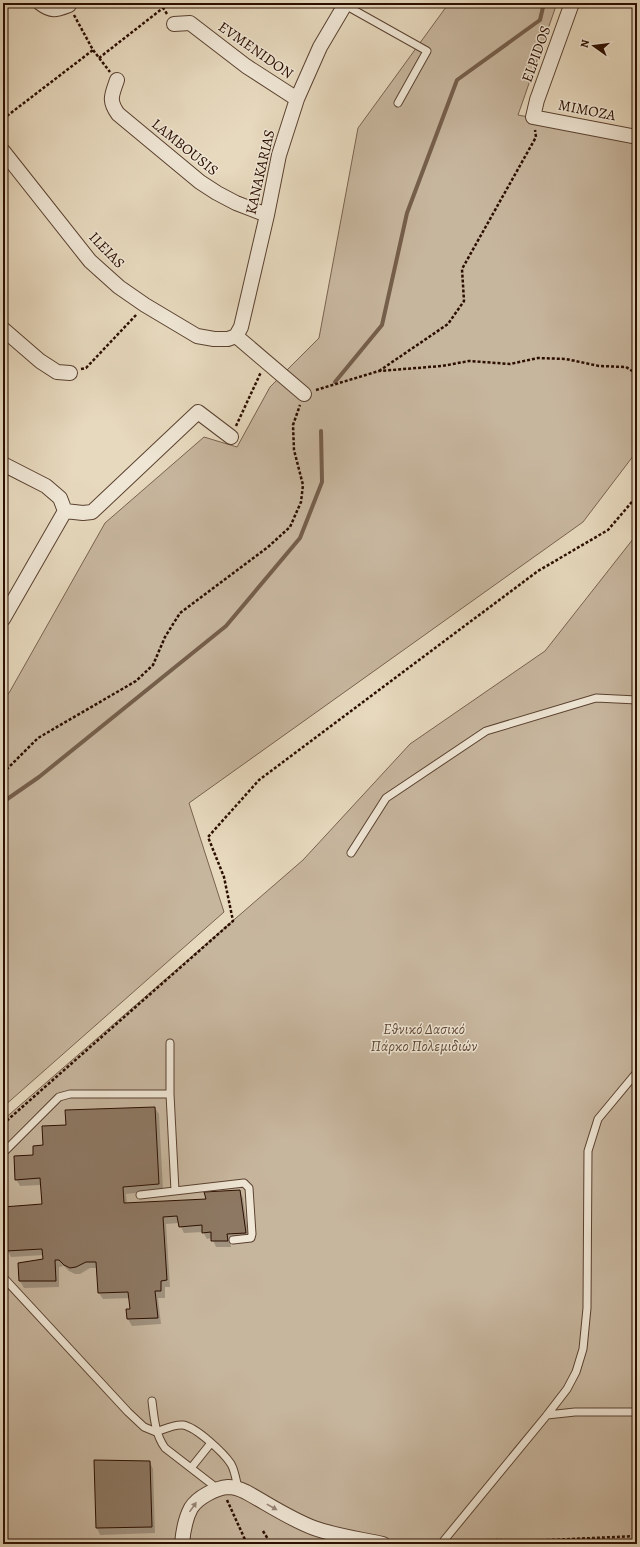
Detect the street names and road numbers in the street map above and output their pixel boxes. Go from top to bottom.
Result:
street label: EVMENIDON [214,17,298,83]
street label: ELPIDOS [517,23,555,85]
street label: MIMOZA [556,95,618,125]
street label: LAMBOUSIS [147,114,223,180]
street label: KANAKARIAS [241,128,279,216]
street label: ILEIAS [85,227,129,273]

